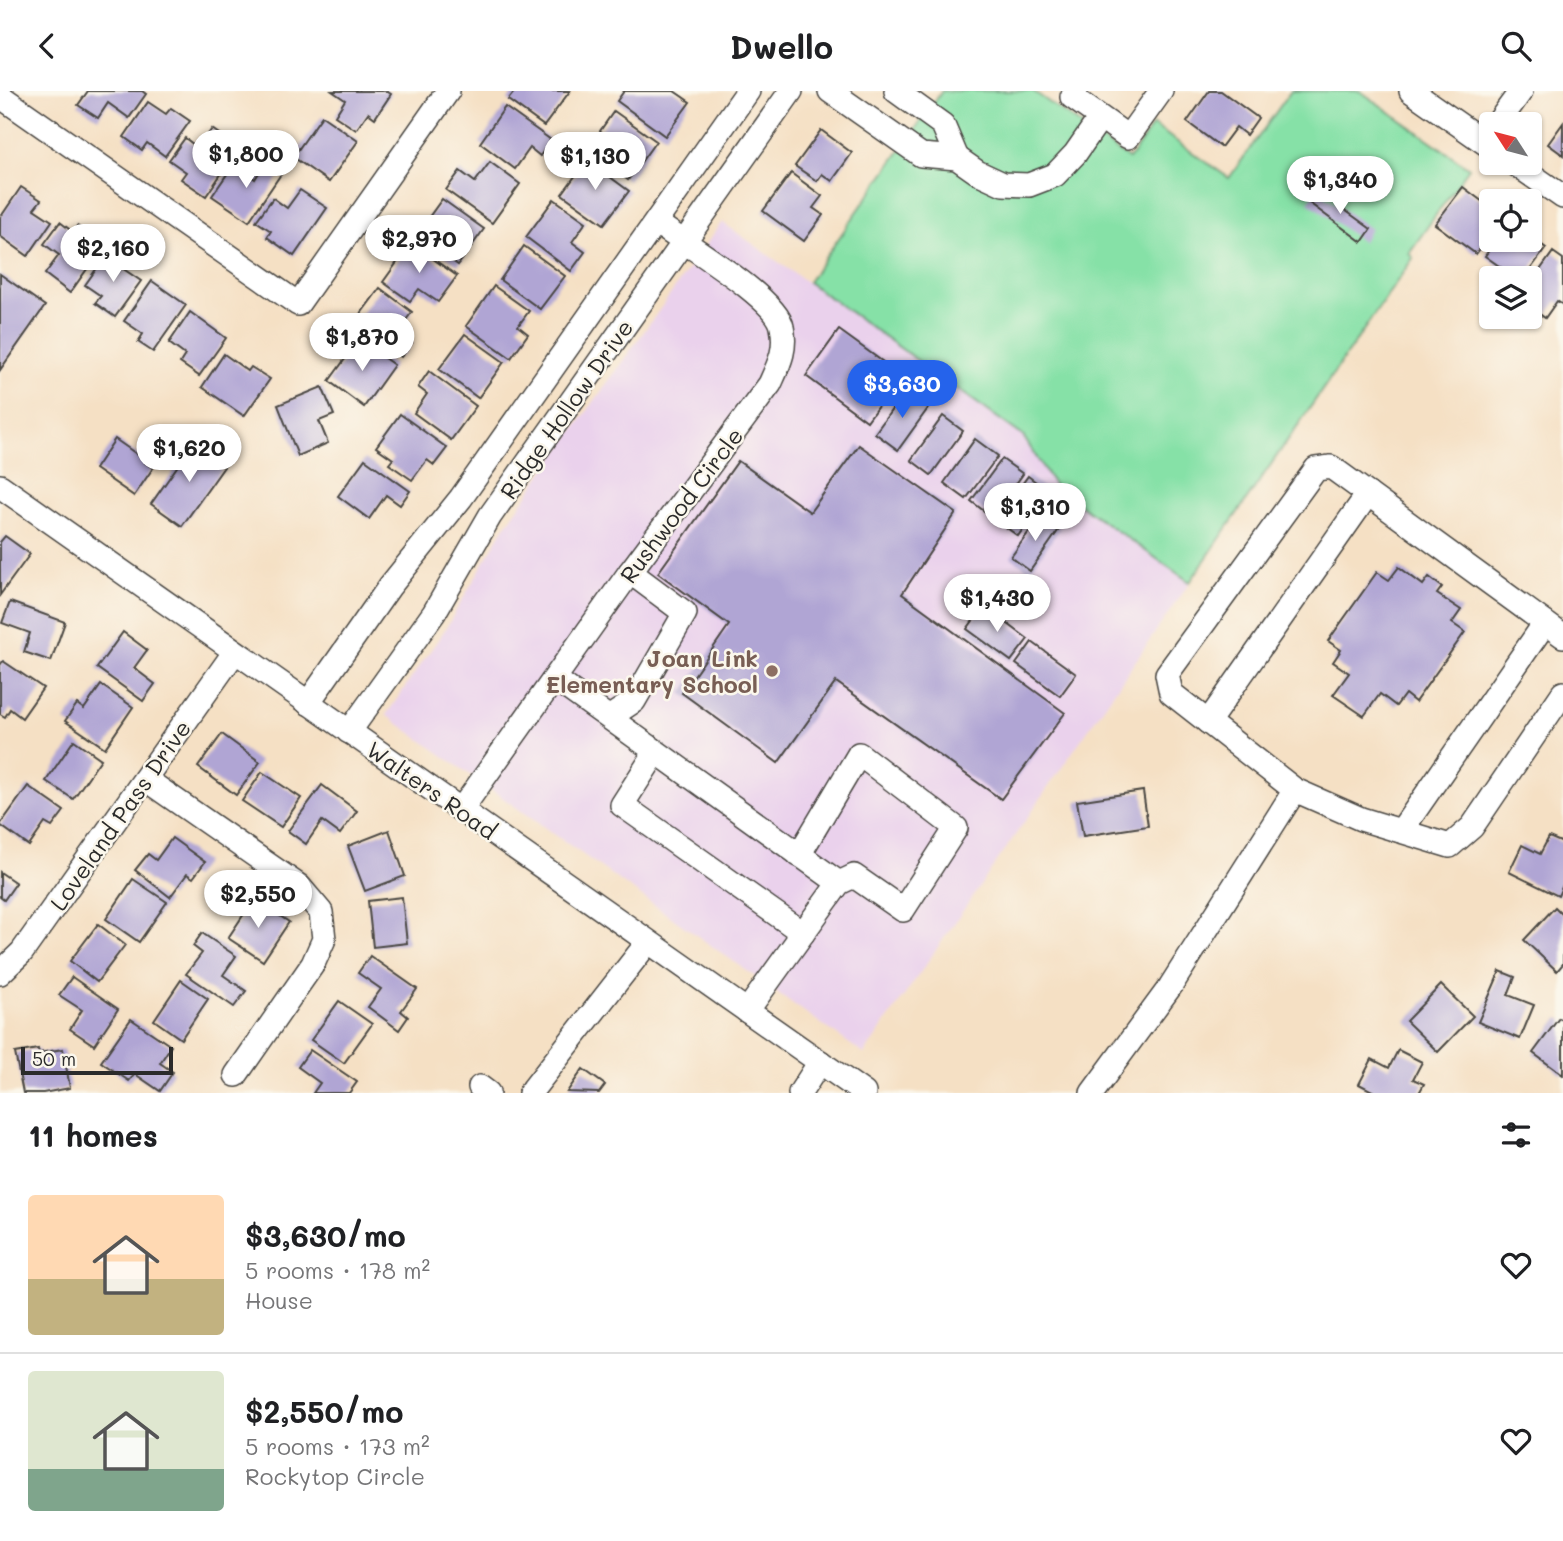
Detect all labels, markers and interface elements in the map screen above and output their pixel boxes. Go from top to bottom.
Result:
text: Dwello [730,25,833,67]
icon: back [28,27,66,65]
icon: search [1497,27,1535,65]
north arrow [1479,112,1542,175]
map controls [1479,112,1542,329]
pin: $1,800 [189,131,303,190]
pin: $1,130 [538,133,652,192]
text: $1,800 [208,138,284,168]
text: $1,130 [560,140,630,170]
pin: $1,340 [1283,157,1397,216]
text: $1,340 [1303,164,1377,194]
button: locate [1479,189,1542,252]
pin: $2,970 [362,215,476,275]
text: $2,970 [381,223,457,253]
pin: $2,160 [56,225,170,284]
text: $2,160 [76,232,150,262]
button: layers [1479,266,1542,329]
pin: $1,870 [305,313,419,373]
street label: Ridge Hollow Drive [493,313,639,505]
text: $1,870 [325,321,399,351]
pin: $3,630 [845,361,959,420]
text: $3,630 [863,368,941,398]
street label: Rushwood Circle [613,421,749,589]
pin: $1,620 [132,425,246,484]
text: $1,620 [152,432,226,462]
pin: $1,310 [978,483,1092,543]
text: $1,310 [1000,491,1070,521]
pin: $1,430 [940,575,1054,634]
text: $1,430 [960,582,1034,612]
place label: Joan Link Elementary School [545,643,758,699]
marker: Joan Link Elementary School [764,663,780,679]
street label: Loveland Pass Drive [43,714,197,916]
street label: Walters Road [361,734,503,846]
pin: $2,550 [201,871,315,930]
text: $2,550 [220,878,296,908]
scale bar [21,1044,173,1076]
text: 50 m [32,1046,76,1071]
text: 11 homes [28,1115,158,1155]
icon: filters [1497,1116,1535,1154]
text: $3,630/mo [245,1215,406,1255]
icon: home [84,1223,168,1307]
icon: heart [1497,1246,1535,1284]
text: 5 rooms · 178 m² [245,1255,430,1285]
text: House [245,1285,313,1315]
text: $2,550/mo [245,1391,403,1431]
icon: home [84,1399,168,1483]
icon: heart [1497,1422,1535,1460]
text: 5 rooms · 173 m² [245,1431,430,1461]
text: Rockytop Circle [245,1461,425,1491]

